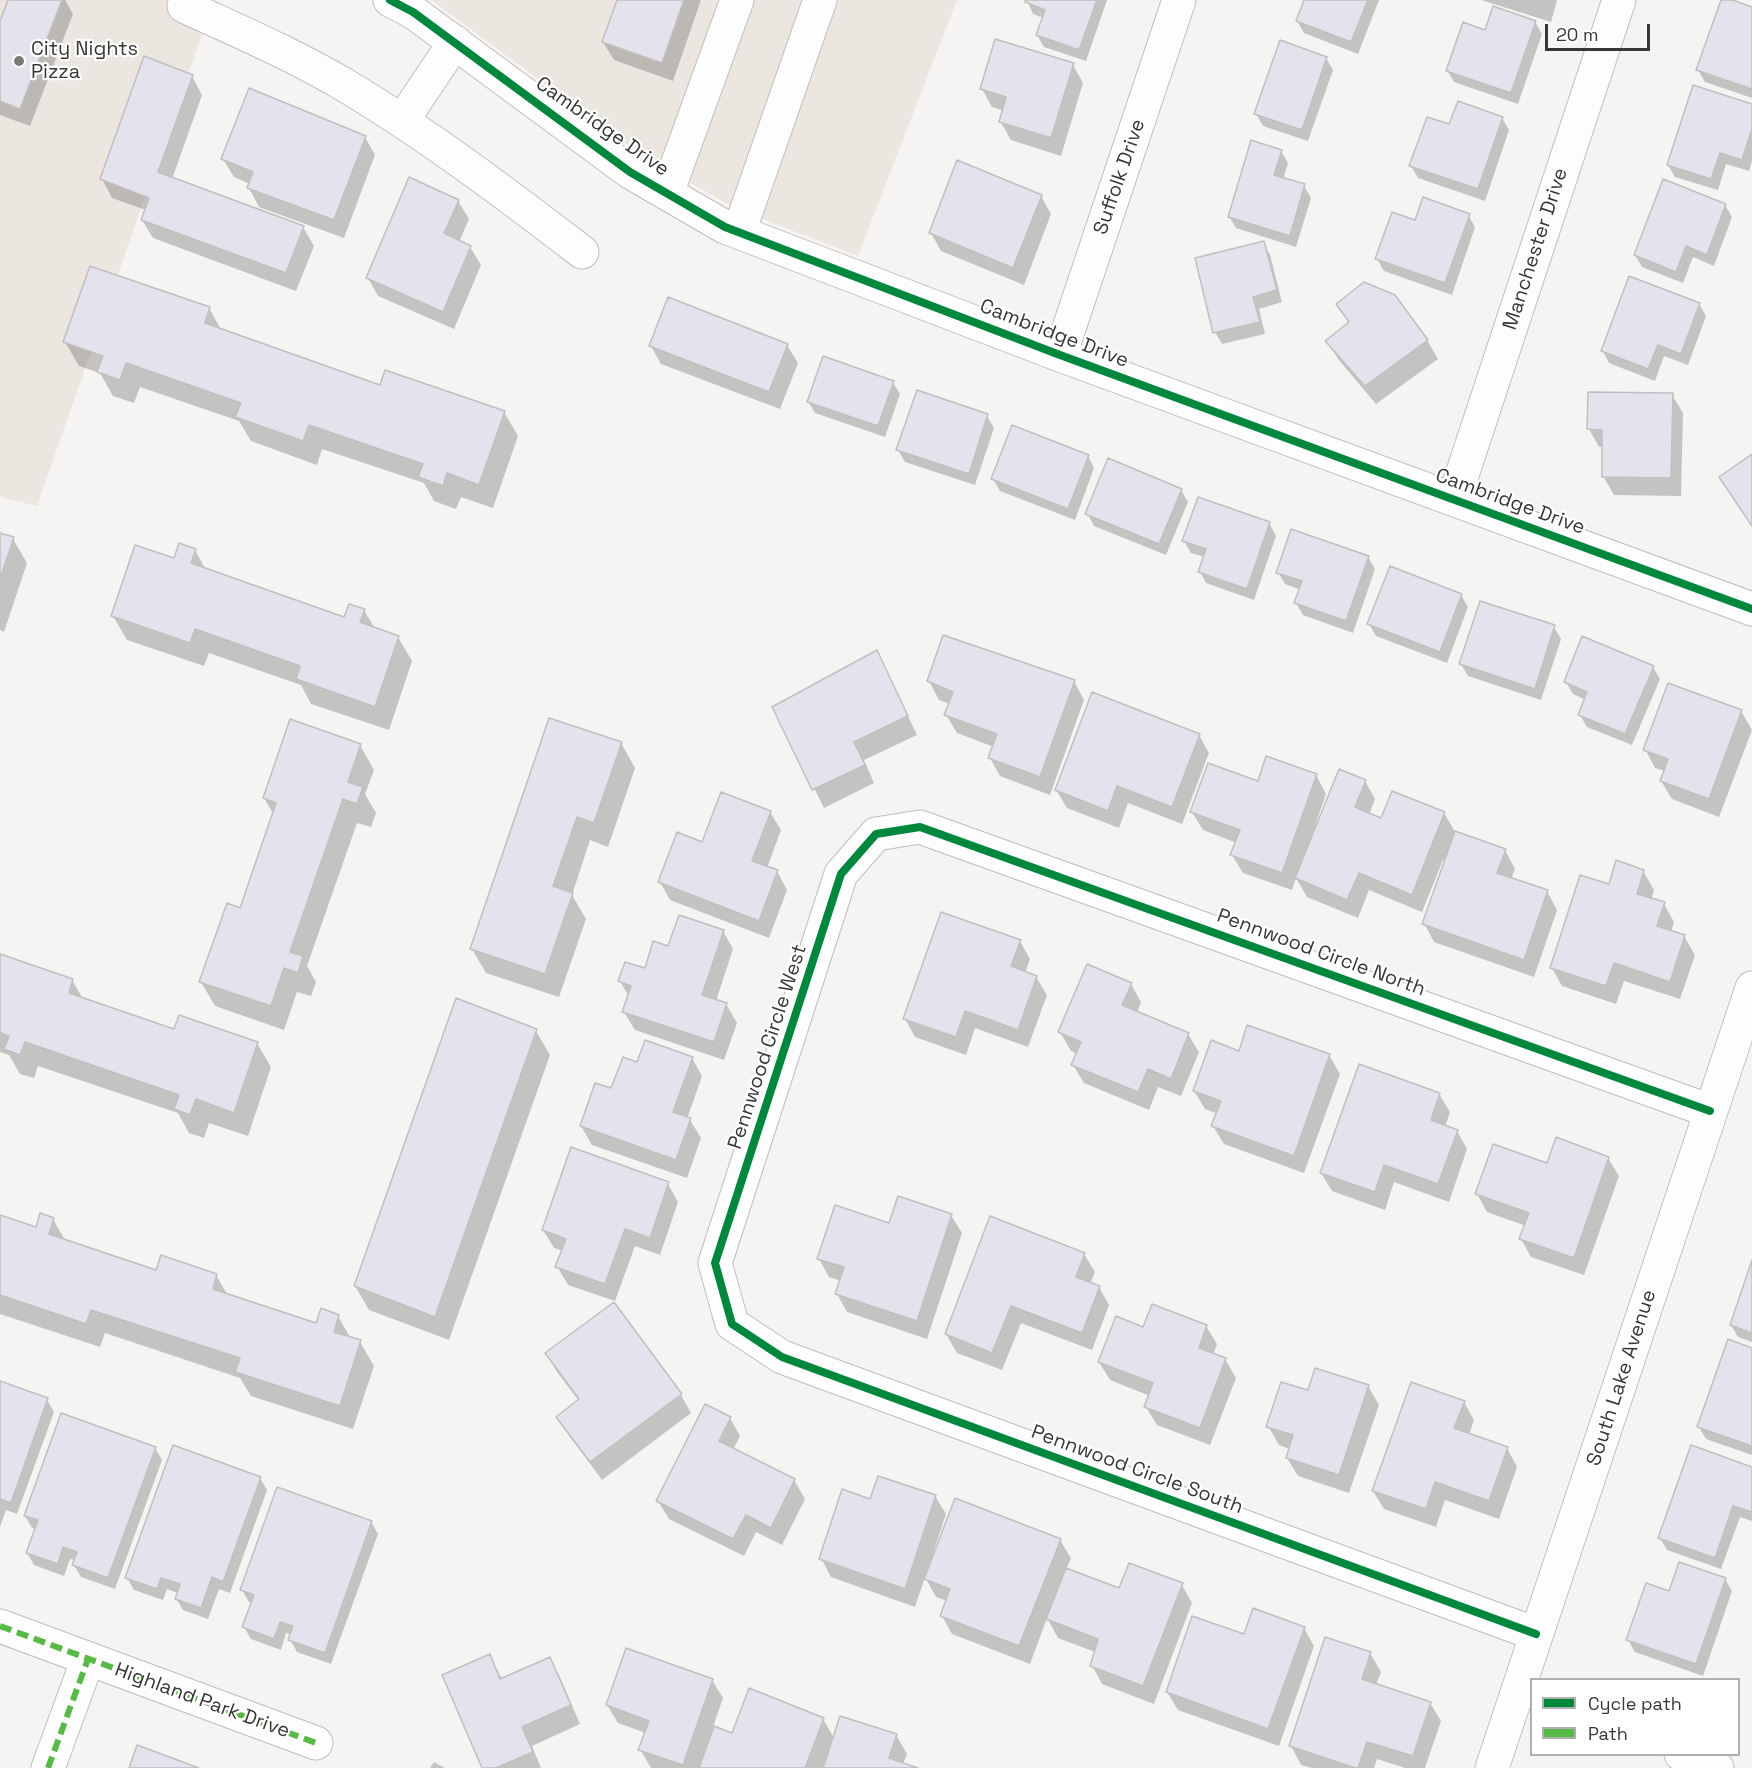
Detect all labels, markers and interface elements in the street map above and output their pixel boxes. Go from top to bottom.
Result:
scale bar [1548,12,1653,50]
text: 20 m [1556,23,1599,46]
place label: City Nights Pizza [31,38,138,85]
marker: City Nights Pizza [12,54,26,68]
street label: Cambridge Drive [531,72,673,182]
street label: Suffolk Drive [1089,116,1151,238]
street label: Manchester Drive [1499,165,1573,333]
street label: Cambridge Drive [976,295,1132,373]
street label: Cambridge Drive [1432,464,1588,540]
street label: Pennwood Circle North [1214,904,1428,1002]
street label: Pennwood Circle West [724,942,812,1152]
street label: South Lake Avenue [1582,1287,1662,1469]
street label: Pennwood Circle South [1028,1420,1246,1520]
street label: Highland Park Drive [111,1658,293,1744]
legend [1530,1678,1740,1756]
text: Cycle path [1588,1692,1682,1715]
text: Path [1588,1722,1628,1745]

